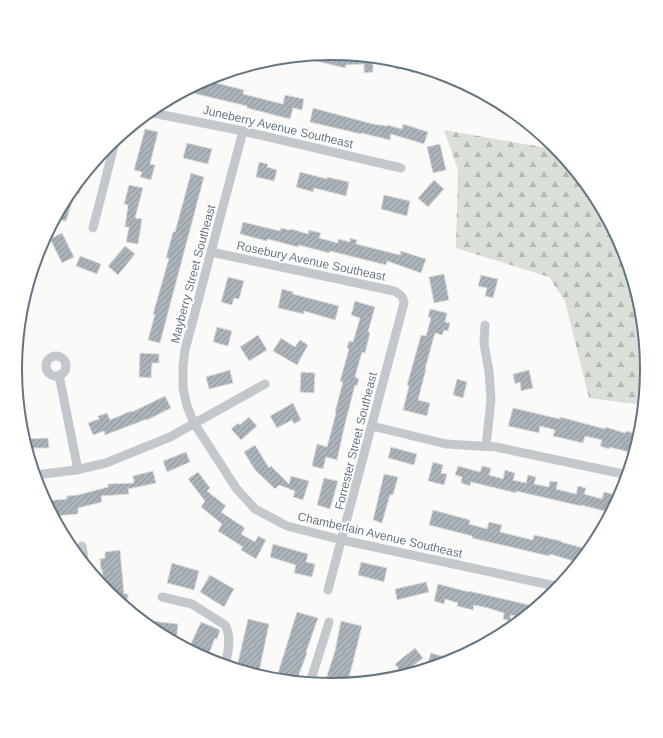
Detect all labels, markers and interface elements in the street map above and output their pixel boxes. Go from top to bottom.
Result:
street label: Juneberry Avenue Southeast [201,103,355,151]
street label: Mayberry Street Southeast [168,203,218,345]
street label: Rosebury Avenue Southeast [235,238,387,284]
street label: Forrester Street Southeast [332,370,380,511]
street label: Chamberlain Avenue Southeast [296,509,464,561]

